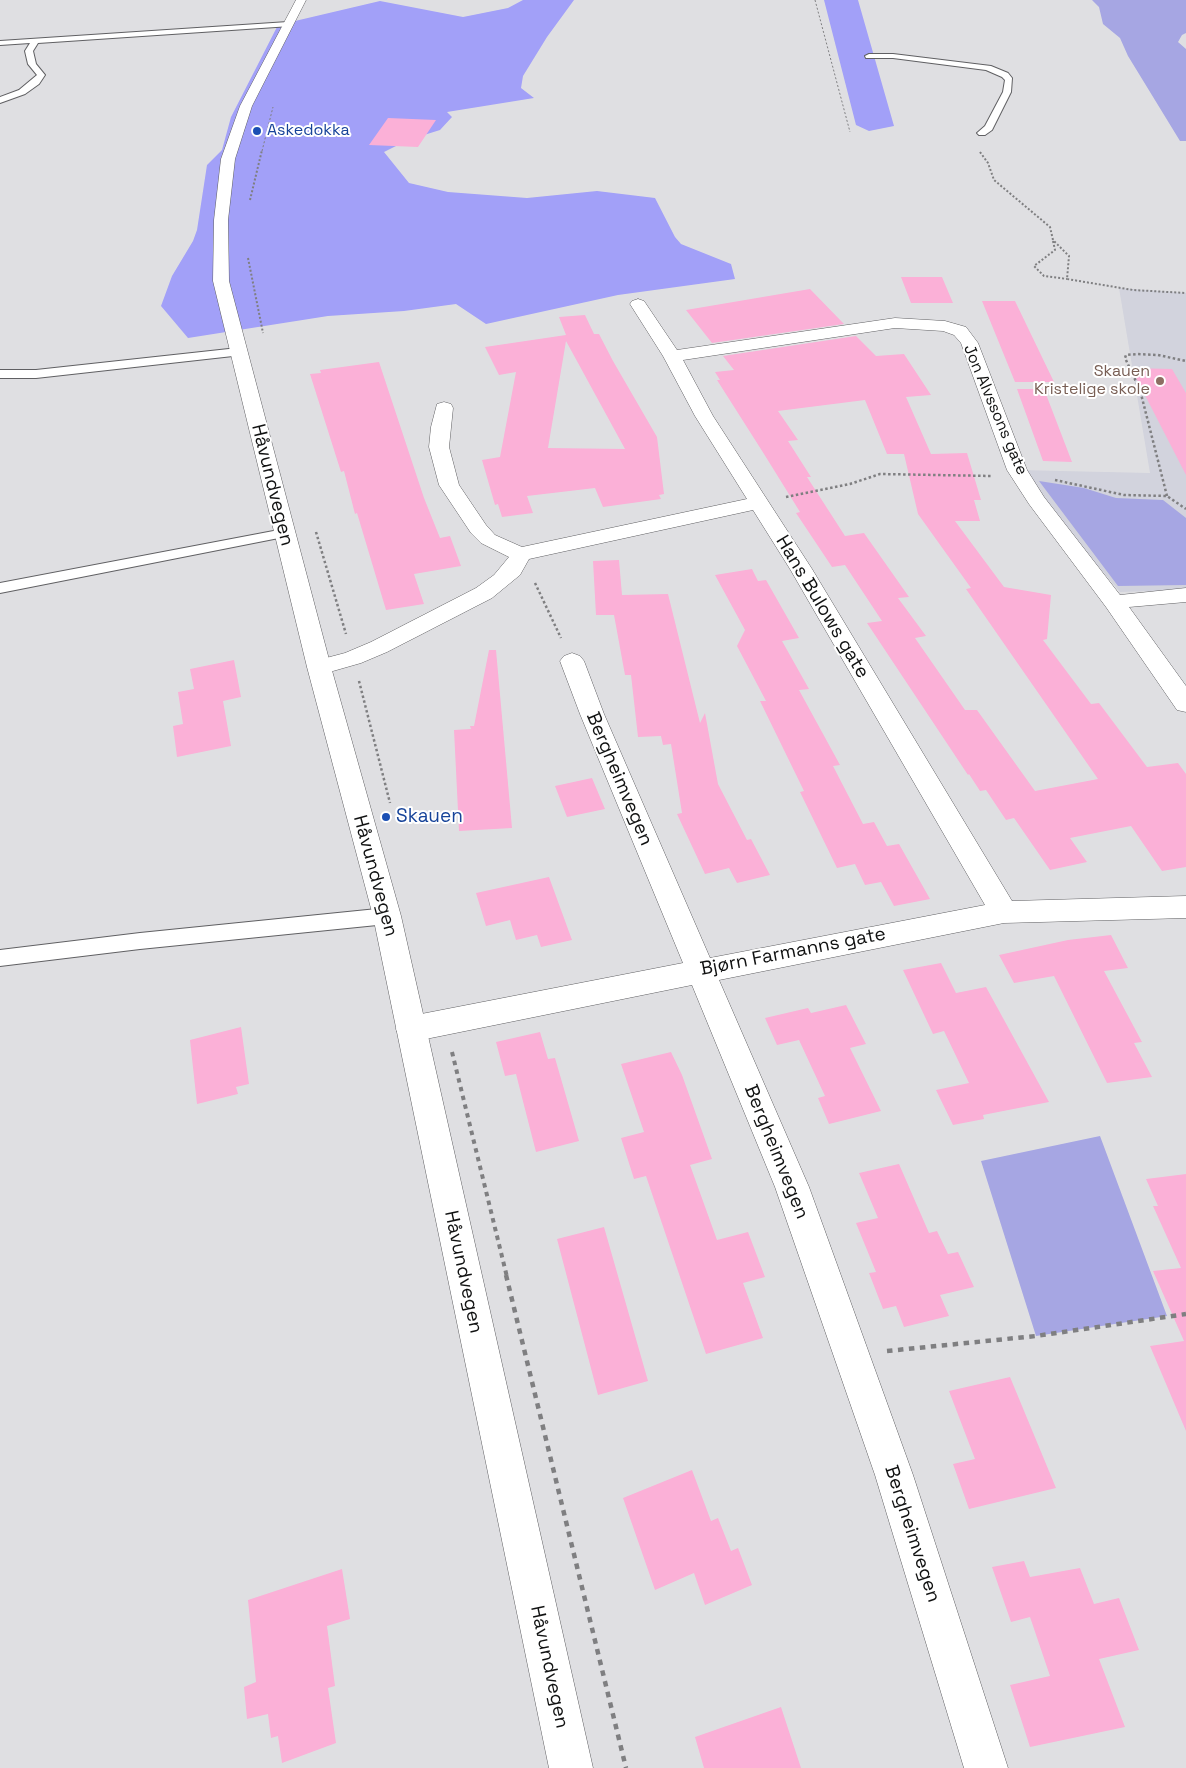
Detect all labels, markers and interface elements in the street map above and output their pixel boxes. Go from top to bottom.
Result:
place label: Askedokka [267,121,350,141]
marker: Askedokka [251,125,263,137]
street label: Jon Alvssons gate [959,342,1031,478]
place label: Skauen Kristelige skole [1034,362,1150,400]
marker: Skauen Kristelige skole [1154,375,1166,387]
street label: Håvundvegen [246,422,298,548]
street label: Hans Bulows gate [770,531,874,683]
street label: Bergheimvegen [581,709,657,849]
place label: Skauen [396,806,463,828]
marker: Skauen [380,811,392,823]
street label: Håvundvegen [348,813,402,939]
street label: Bjørn Farmanns gate [698,923,888,981]
street label: Bergheimvegen [739,1082,813,1222]
street label: Håvundvegen [439,1209,487,1335]
street label: Bergheimvegen [879,1463,945,1605]
street label: Håvundvegen [525,1604,573,1730]

